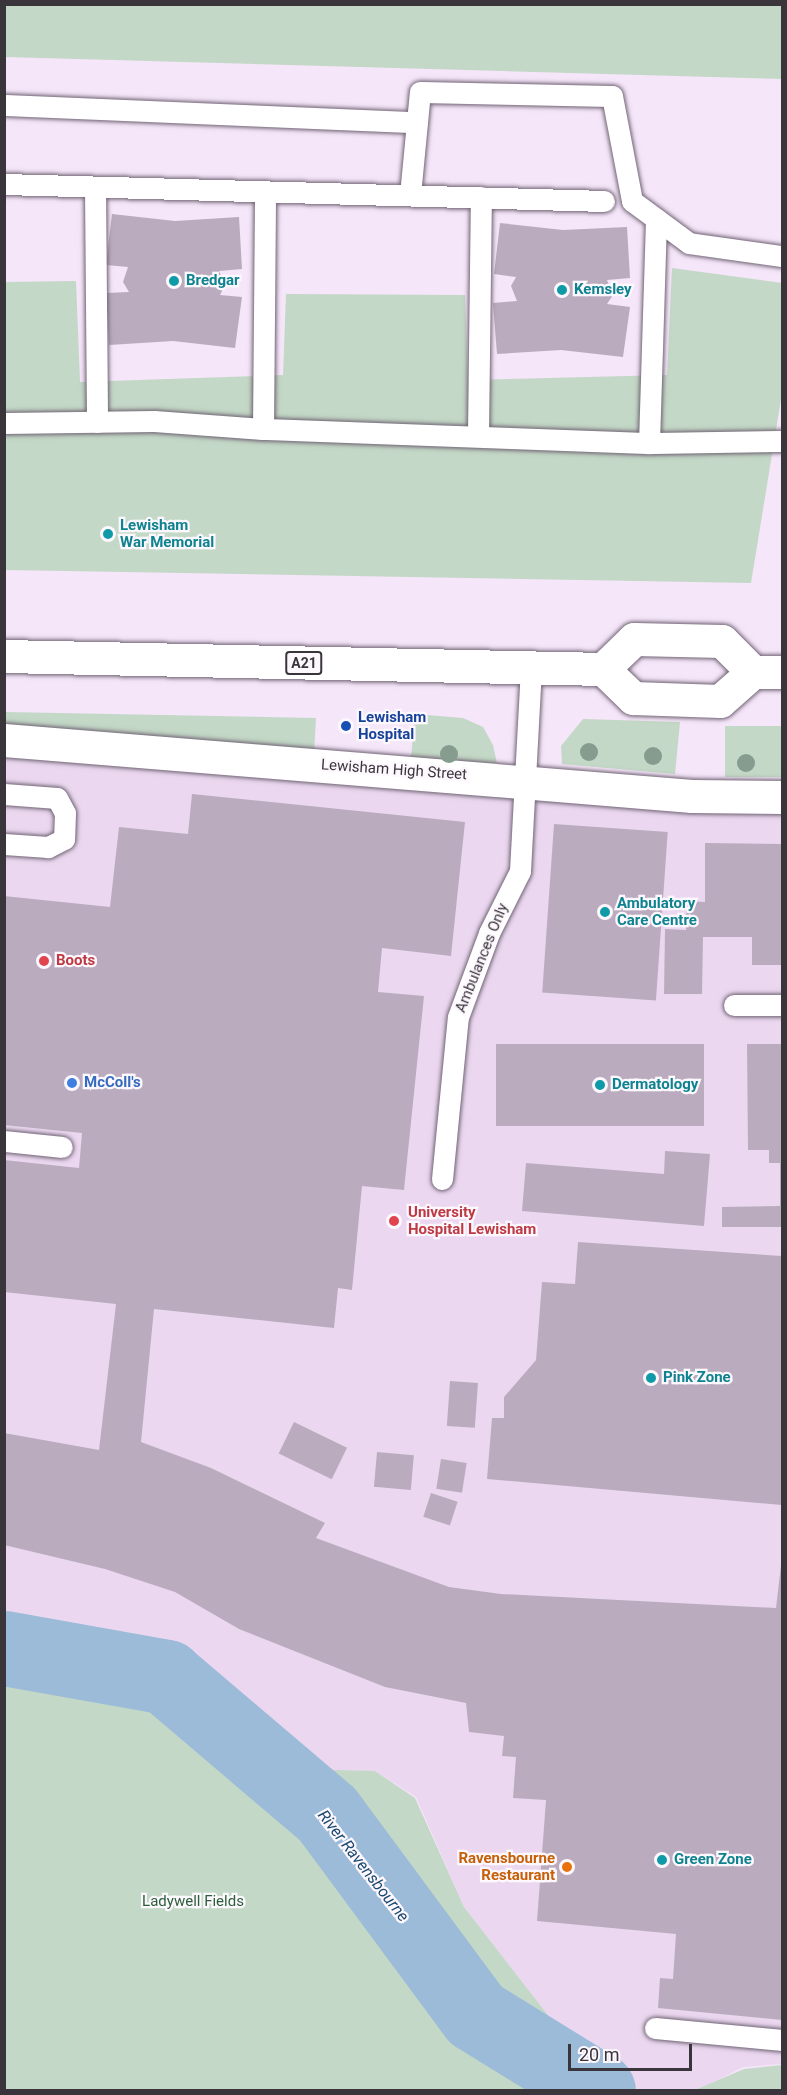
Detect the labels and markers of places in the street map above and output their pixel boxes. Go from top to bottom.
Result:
place label: Bredgar [186,272,240,290]
marker: Bredgar [167,274,181,288]
place label: Kemsley [574,281,632,299]
marker: Kemsley [555,283,569,297]
place label: Lewisham War Memorial [120,516,214,551]
marker: Lewisham War Memorial [101,527,115,541]
place label: Lewisham Hospital [358,708,426,743]
marker: Lewisham Hospital [339,719,353,733]
place label: Ambulatory Care Centre [617,894,697,929]
marker: Ambulatory Care Centre [598,905,612,919]
place label: Boots [56,952,95,970]
marker: Boots [37,954,51,968]
place label: McColl's [84,1074,141,1092]
marker: McColl's [65,1076,79,1090]
place label: Dermatology [612,1076,698,1094]
marker: Dermatology [593,1078,607,1092]
place label: University Hospital Lewisham [408,1203,536,1238]
marker: University Hospital Lewisham [385,1212,403,1230]
place label: Pink Zone [663,1369,731,1387]
marker: Pink Zone [644,1371,658,1385]
place label: Ravensbourne Restaurant [458,1849,555,1884]
place label: Green Zone [674,1851,752,1869]
marker: Green Zone [655,1853,669,1867]
marker: Ravensbourne Restaurant [560,1860,574,1874]

